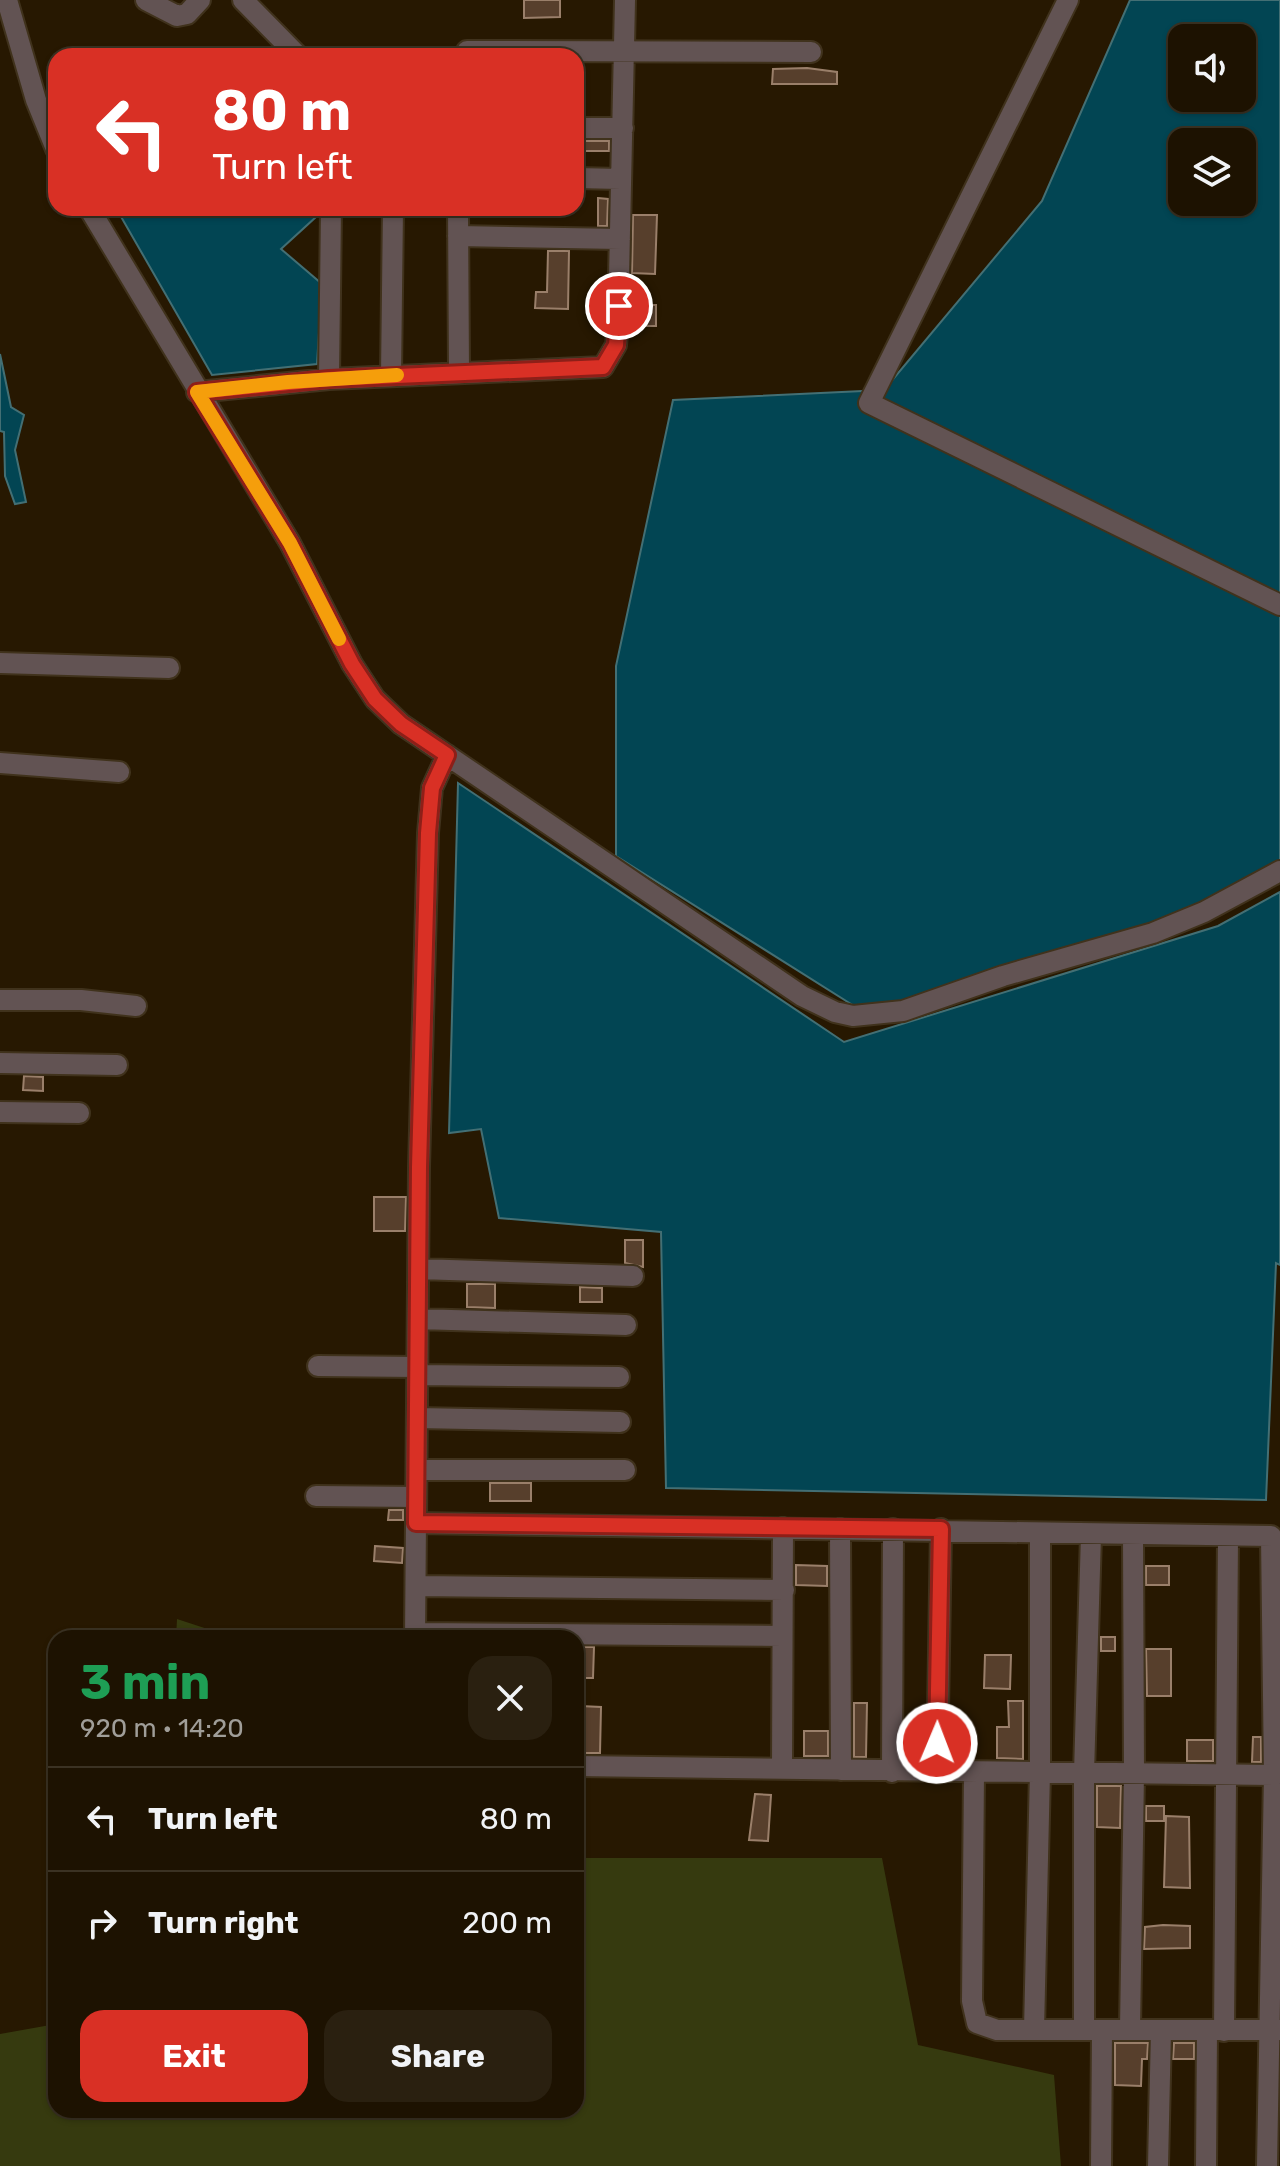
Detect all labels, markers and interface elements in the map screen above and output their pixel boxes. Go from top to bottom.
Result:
map controls [1168,24,1256,216]
button: sound [1168,24,1256,112]
text: 80 m [212,78,351,144]
icon: left [80,80,184,184]
button: layers [1168,128,1256,216]
text: Turn left [212,145,353,188]
pin [585,272,653,340]
icon: arrive [597,284,641,328]
text: 3 min [80,1654,210,1711]
button: close [468,1656,552,1740]
position arrow [895,1701,979,1785]
text: 920 m · 14:20 [80,1713,244,1744]
icon: left [80,1797,124,1841]
text: Turn left [148,1801,278,1837]
text: 80 m [480,1801,552,1837]
icon: right [80,1901,124,1945]
text: Turn right [148,1905,299,1941]
text: 200 m [462,1905,552,1941]
button: Exit [80,2010,308,2102]
button: Share [324,2010,552,2102]

